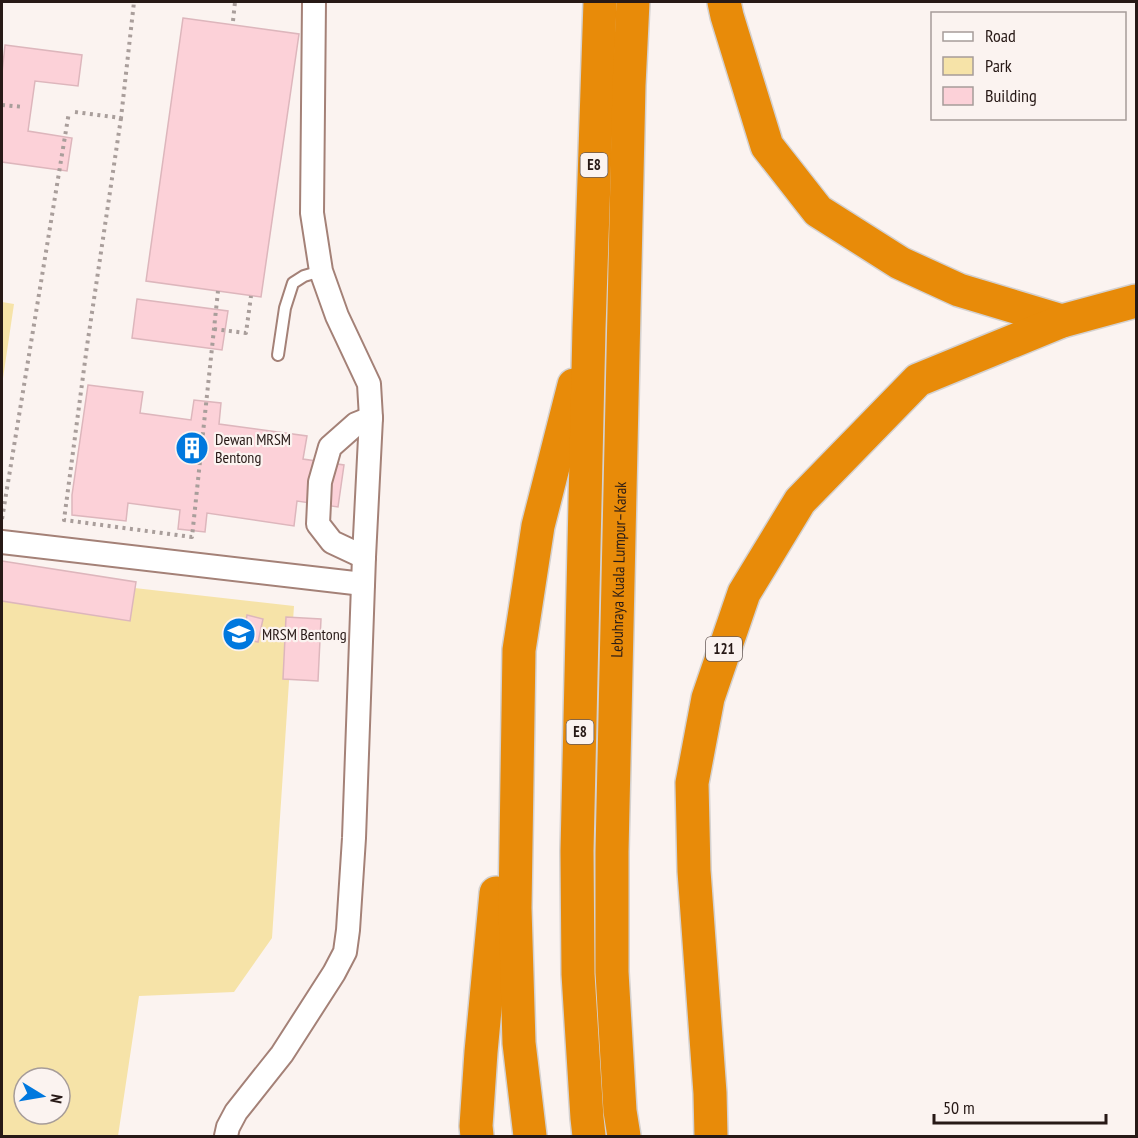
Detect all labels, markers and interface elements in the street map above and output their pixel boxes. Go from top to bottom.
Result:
legend [931,12,1126,120]
text: Road [985,24,1016,47]
text: Park [985,54,1012,77]
text: Building [985,84,1037,107]
road number: E8 [580,153,608,177]
place label: Dewan MRSM Bentong [215,429,291,467]
building icon: Dewan MRSM Bentong [174,430,210,466]
street label: Lebuhraya Kuala Lumpur–Karak [606,481,630,658]
school or university icon: MRSM Bentong [221,616,257,652]
place label: MRSM Bentong [262,624,347,644]
road number: 121 [706,637,742,661]
road number: E8 [566,720,594,744]
north arrow [12,1066,72,1126]
scale bar [934,1087,1106,1125]
text: N [46,1093,67,1105]
text: 50 m [943,1096,975,1119]

